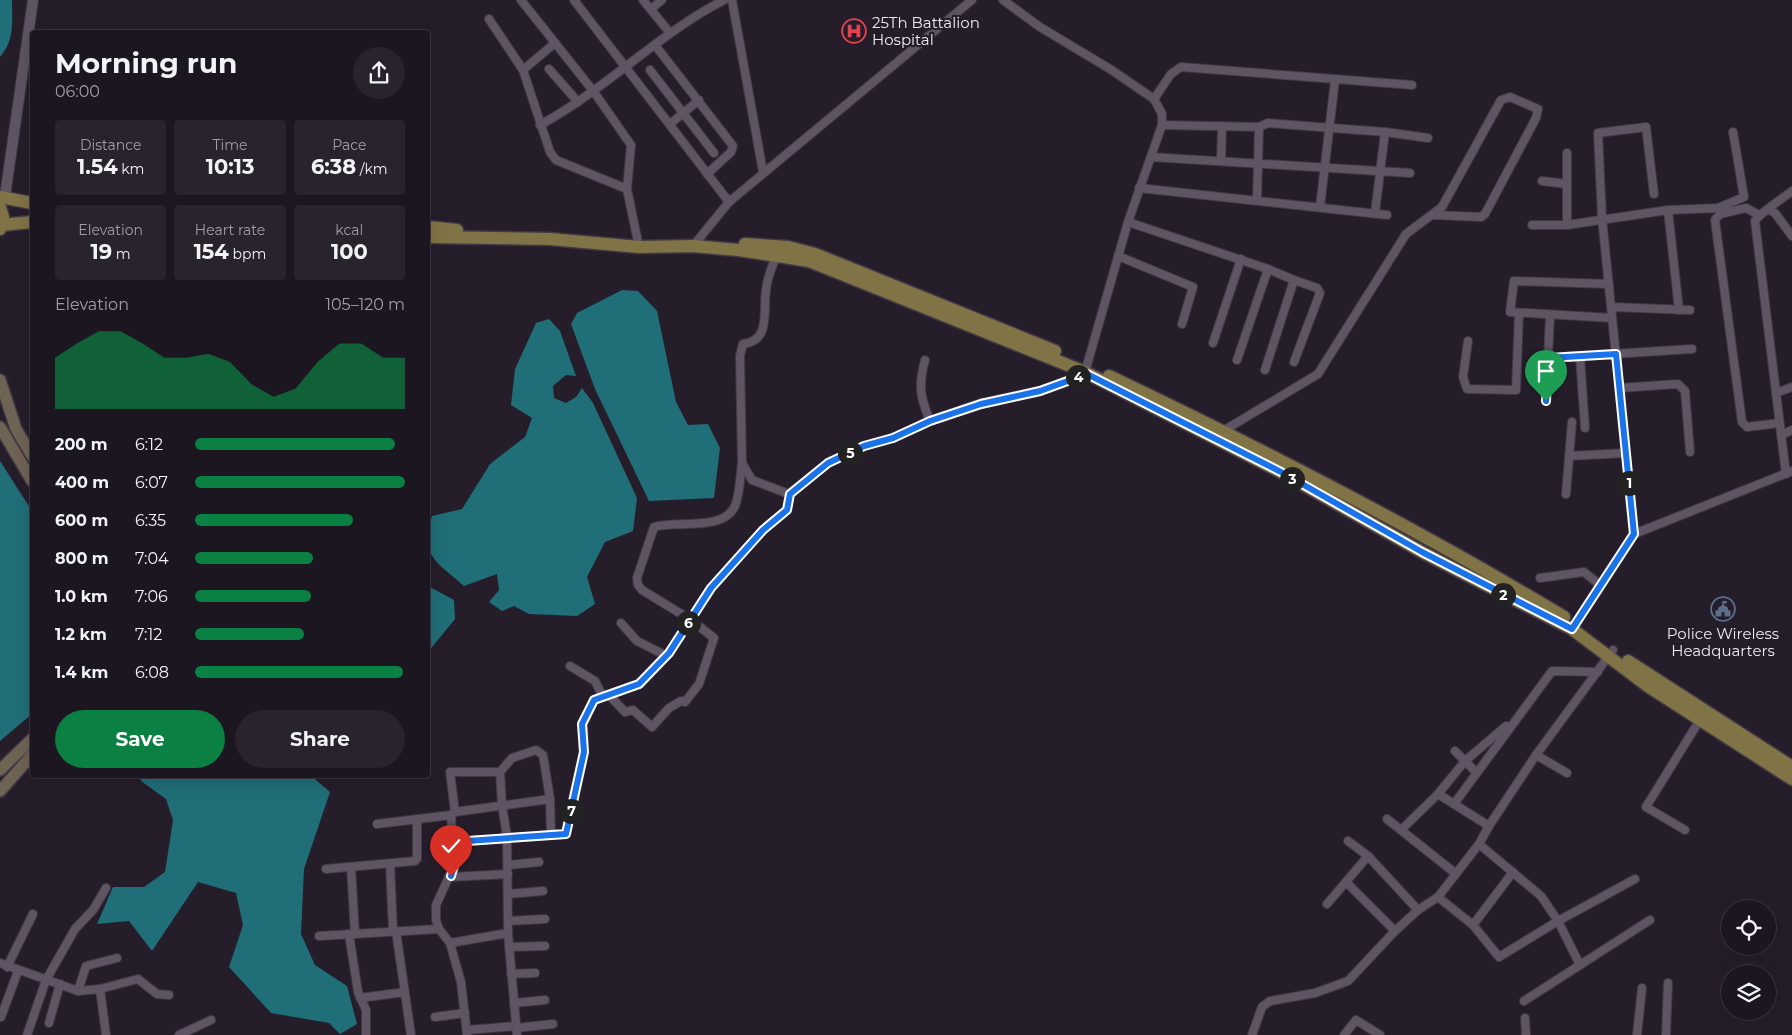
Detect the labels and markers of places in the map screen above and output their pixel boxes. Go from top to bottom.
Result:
place label: 25Th Battalion Hospital [872,13,980,49]
hospital icon: 25Th Battalion Hospital [841,18,867,44]
pin [1525,350,1567,401]
pin: 4 [1066,364,1090,390]
pin: 5 [838,440,862,466]
pin: 3 [1280,466,1304,492]
pin: 1 [1616,470,1642,496]
pin: 2 [1490,582,1516,608]
public building icon: Police Wireless Headquarters [1710,596,1736,622]
pin: 6 [676,610,700,636]
place label: Police Wireless Headquarters [1667,624,1779,660]
pin: 7 [558,798,584,824]
pin [430,825,472,876]

